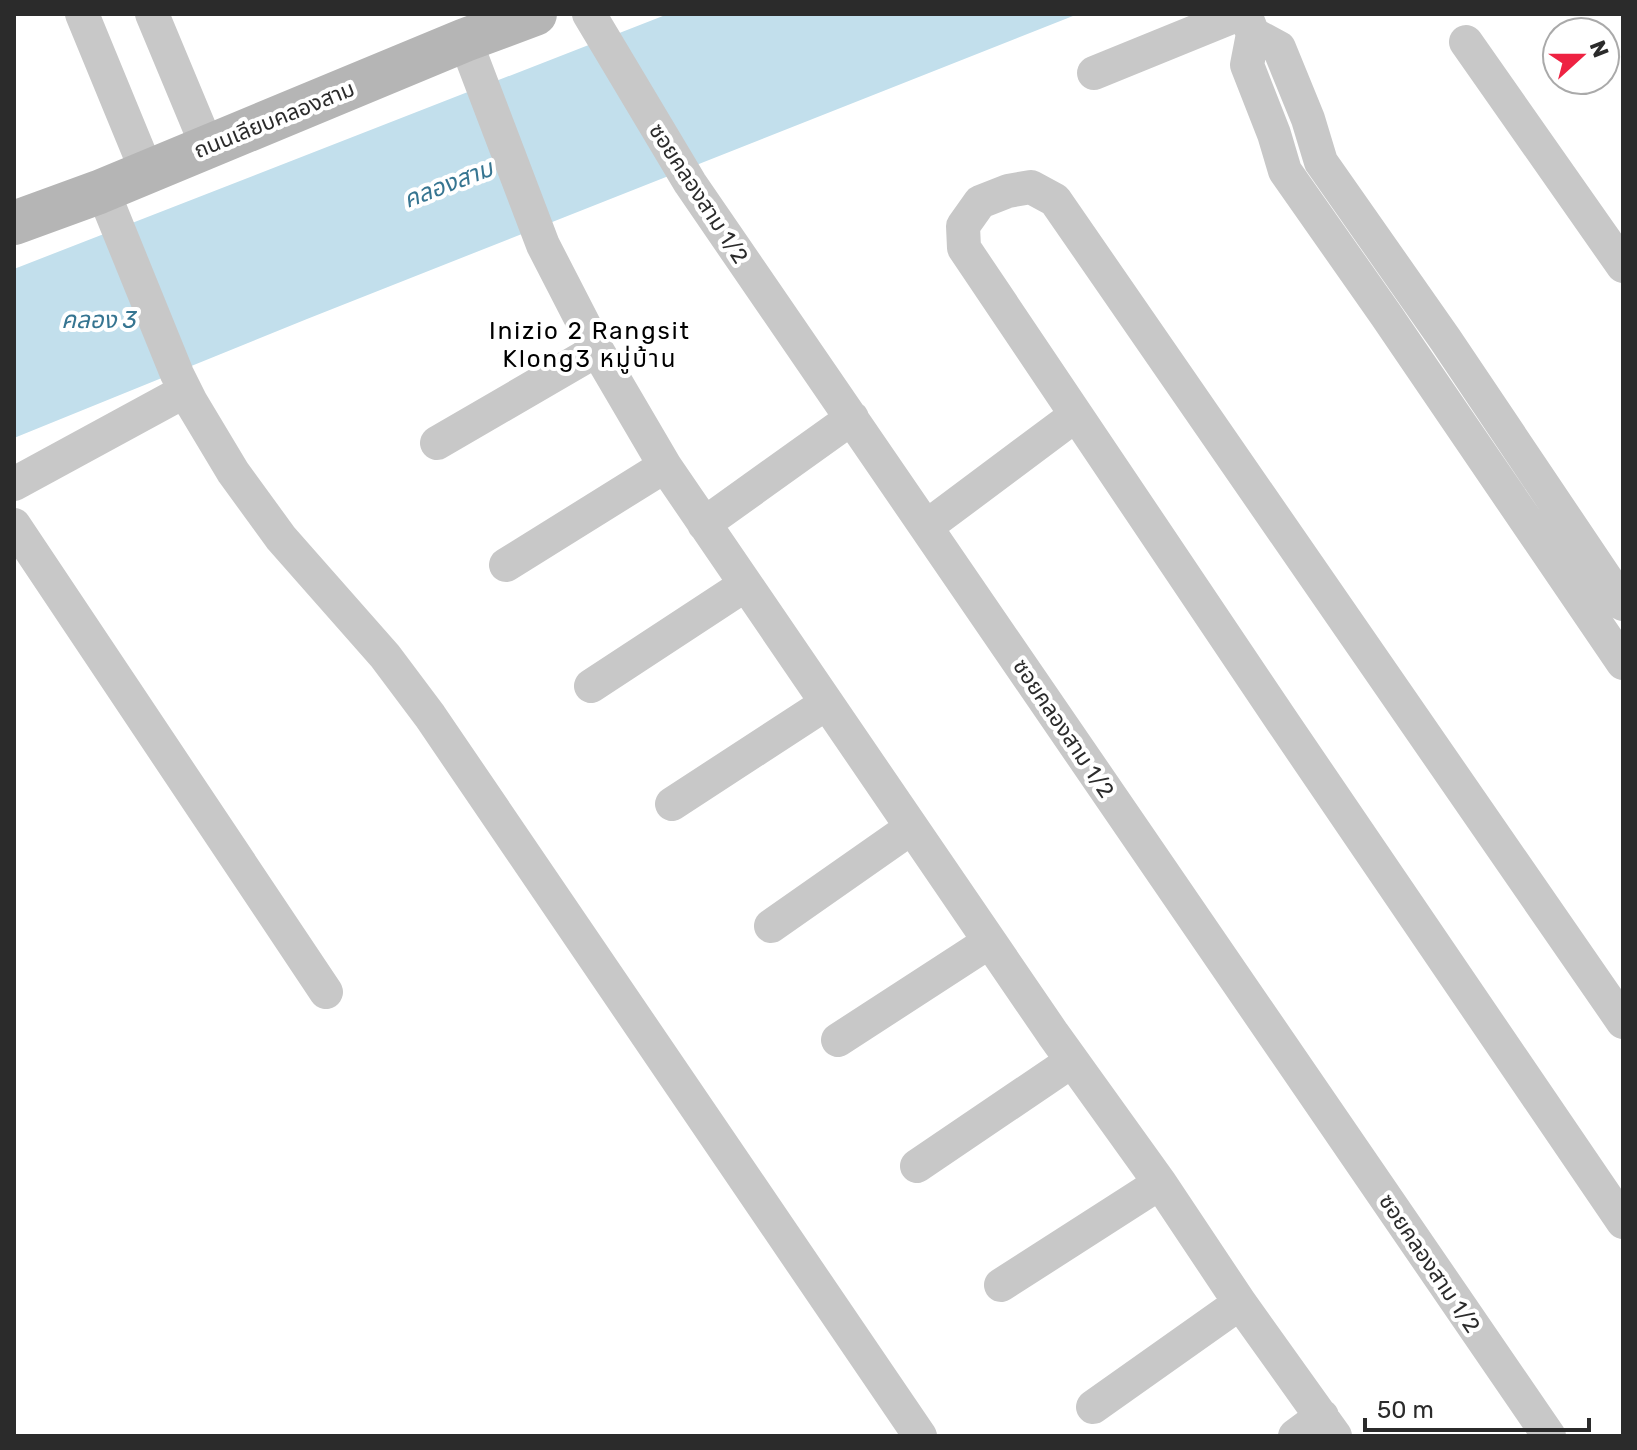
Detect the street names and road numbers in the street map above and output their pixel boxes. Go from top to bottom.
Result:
street label: ถนนเลียบคลองสาม [190,75,358,164]
street label: ซอยคลองสาม 1/2 [643,118,754,268]
street label: ซอยคลองสาม 1/2 [1007,654,1120,803]
street label: ซอยคลองสาม 1/2 [1373,1189,1486,1338]

